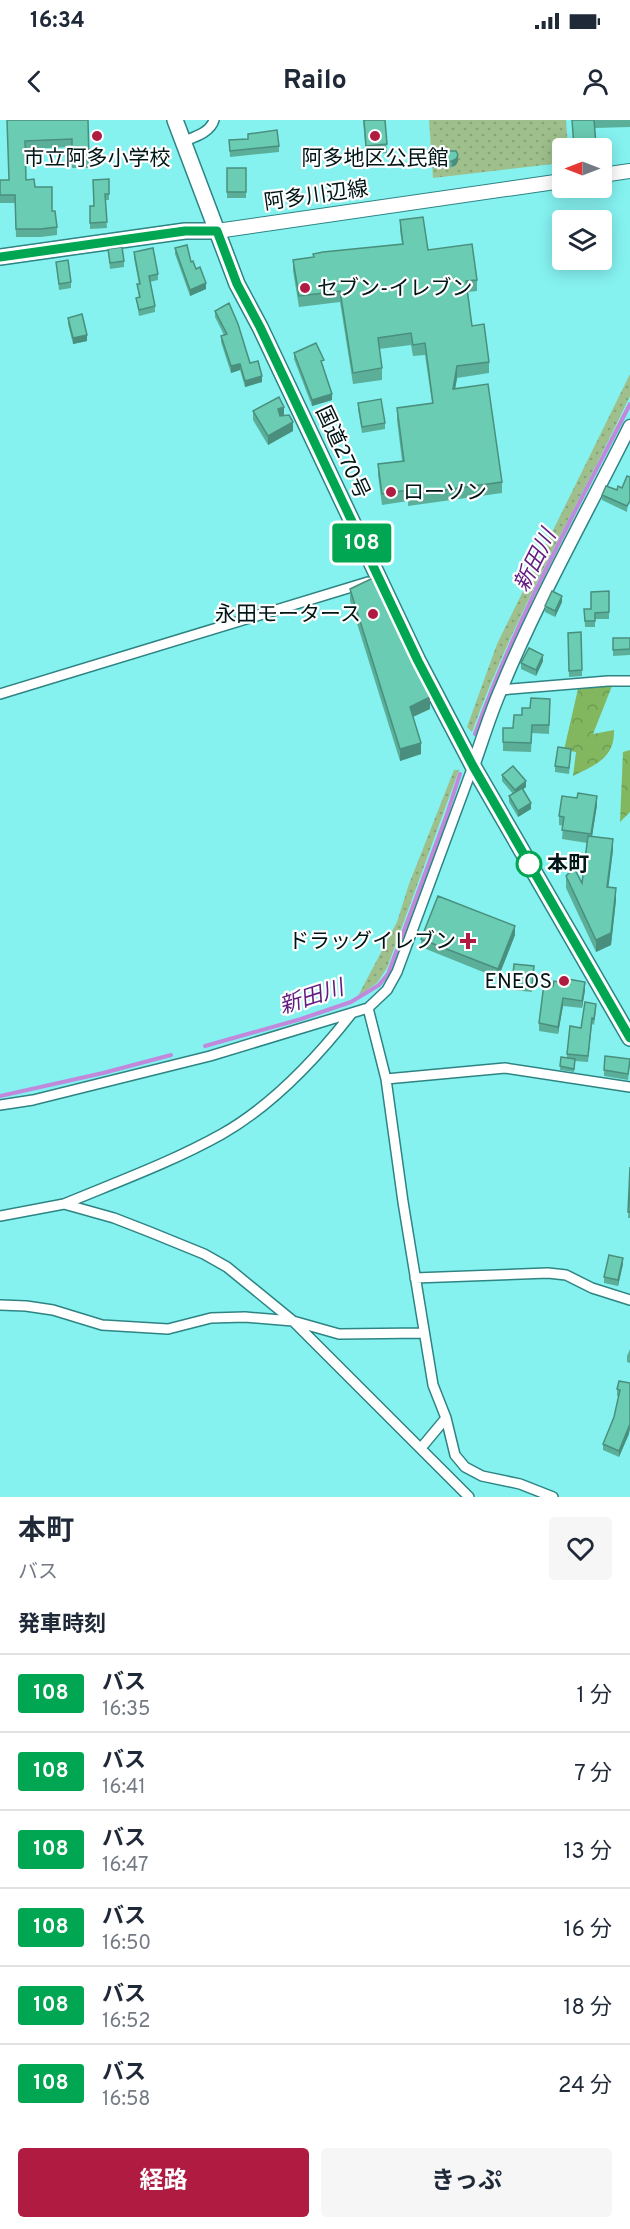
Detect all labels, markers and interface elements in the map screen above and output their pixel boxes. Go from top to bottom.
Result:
text: 16:34 [30,8,85,35]
text: Railo [283,64,347,98]
icon: back [18,65,51,98]
icon: person [579,65,612,98]
marker: 市立阿多小学校 [90,129,104,143]
marker: 阿多地区公民館 [368,129,382,143]
north arrow [552,138,612,198]
map controls [552,138,612,270]
place label: 市立阿多小学校 [24,146,171,173]
place label: 阿多地区公民館 [302,146,449,173]
street label: 阿多川辺線 [262,176,370,217]
button: layers [552,210,612,270]
place label: セブン-イレブン [317,276,472,303]
marker: セブン-イレブン [298,281,312,295]
street label: 国道270号 [308,402,375,503]
place label: ローソン [403,480,487,507]
marker: ローソン [384,485,398,499]
line badge: 108 [328,524,397,562]
water label: 新田川 [509,524,564,597]
text: 108 [344,530,380,557]
place label: 永田モータース [215,602,361,629]
marker: 永田モータース [366,607,380,621]
marker: 本町 [516,851,542,877]
place label: 本町 [547,852,589,879]
place label: ドラッグイレブン [288,929,456,956]
marker: ドラッグイレブン [461,934,475,948]
place label: ENEOS [485,969,552,996]
marker: ENEOS [557,974,571,988]
water label: 新田川 [276,975,349,1021]
text: 本町 [18,1514,74,1550]
button: heart [549,1517,612,1580]
text: バス [18,1560,58,1586]
text: 発車時刻 [18,1612,106,1639]
text: バス [102,1670,146,1697]
text: 108 [33,1680,69,1707]
text: 1 分 [577,1683,612,1710]
text: 16:35 [102,1697,150,1723]
text: バス [102,1748,146,1775]
text: 108 [33,1758,69,1785]
text: 7 分 [574,1761,612,1788]
text: 16:41 [102,1775,146,1801]
text: バス [102,1826,146,1853]
text: 108 [33,1836,69,1863]
text: 13 分 [563,1839,612,1866]
text: 16:47 [102,1853,149,1879]
text: バス [102,1904,146,1931]
text: 108 [33,1914,69,1941]
text: 16 分 [563,1917,612,1944]
text: 16:50 [102,1931,151,1957]
text: バス [102,1982,146,2009]
text: 108 [33,1992,69,2019]
text: 18 分 [563,1995,612,2022]
text: 16:52 [102,2009,150,2035]
text: バス [102,2060,146,2087]
text: 108 [33,2070,69,2097]
text: 24 分 [558,2073,612,2100]
text: 16:58 [102,2087,151,2113]
button: 経路 [18,2148,309,2217]
button: きっぷ [321,2148,612,2217]

